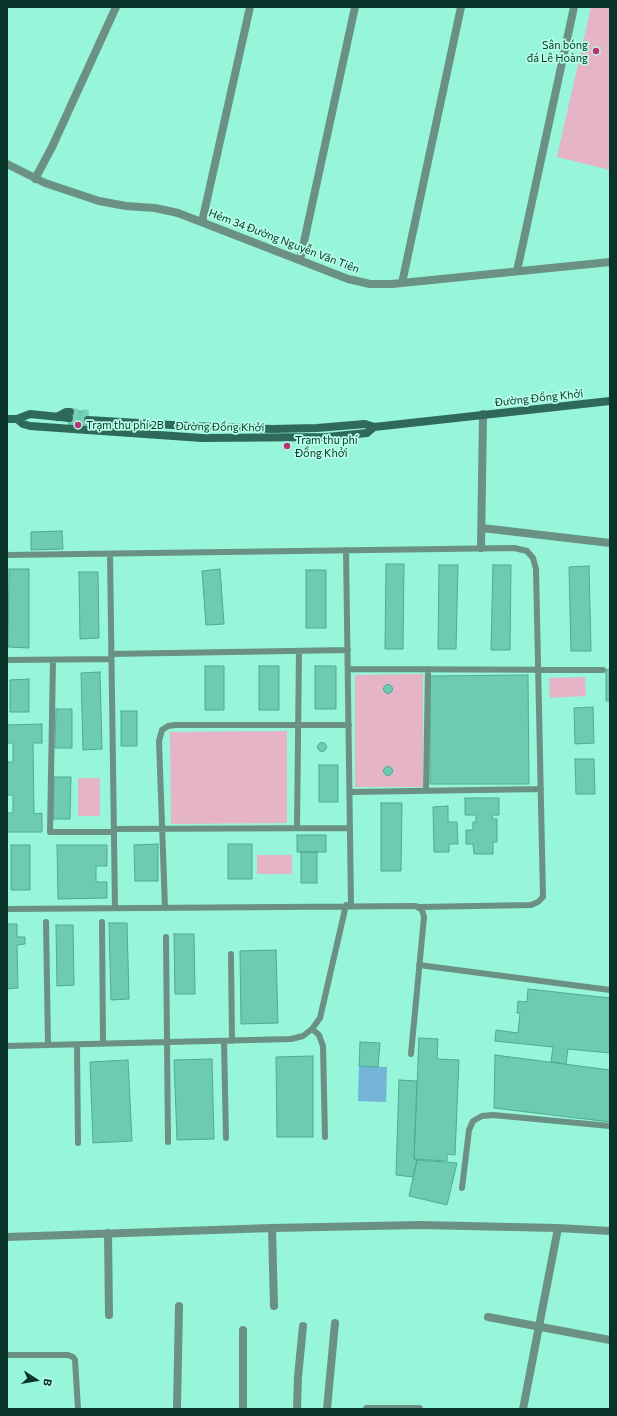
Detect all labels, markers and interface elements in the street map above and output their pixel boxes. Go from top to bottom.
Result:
place label: Sân bóng đá Lê Hoàng [527,38,588,64]
marker: Sân bóng đá Lê Hoàng [591,46,601,56]
street label: Hẻm 34 Đường Nguyễn Văn Tiên [207,206,361,276]
street label: Đường Đồng Khởi [494,387,584,409]
place label: Trạm thu phí 2B [86,418,164,432]
marker: Trạm thu phí 2B [73,420,83,430]
street label: Đường Đồng Khởi [175,420,265,434]
place label: Trạm thu phí Đồng Khởi [295,433,358,459]
marker: Trạm thu phí Đồng Khởi [282,441,292,451]
north arrow [16,1360,56,1400]
text: B [41,1378,55,1388]

